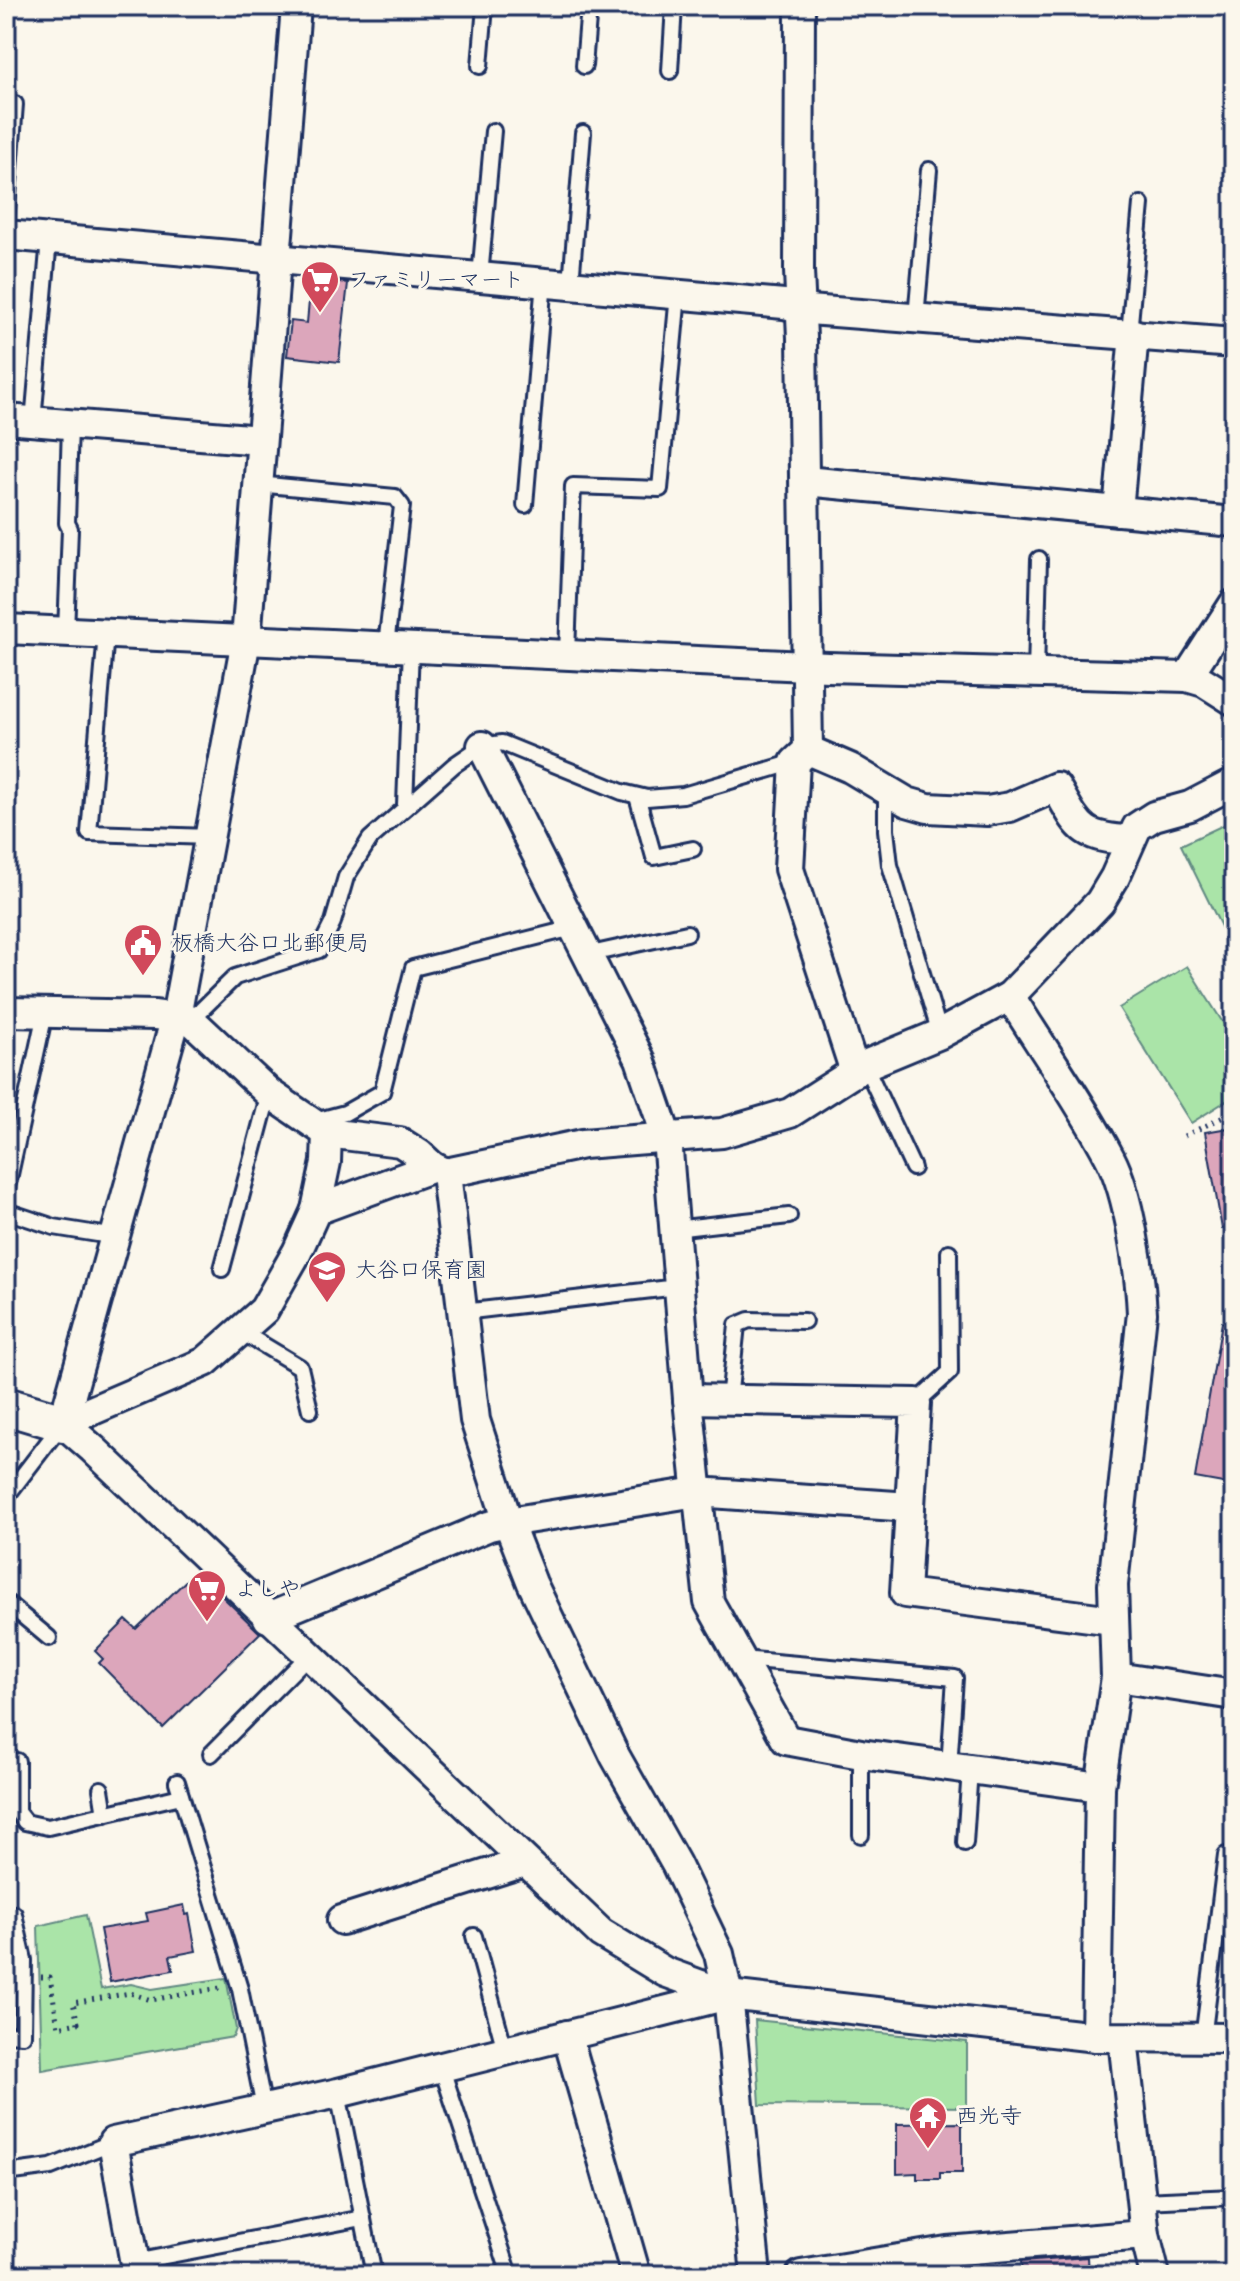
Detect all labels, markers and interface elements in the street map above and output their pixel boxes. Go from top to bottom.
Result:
supermarket icon: ファミリーマート [299,259,341,314]
place label: ファミリーマート [348,267,524,293]
public building icon: 板橋大谷口北郵便局 [122,922,164,977]
place label: 板橋大谷口北郵便局 [171,930,369,956]
school or university icon: 大谷口保育園 [306,1249,348,1304]
place label: 大谷口保育園 [355,1257,487,1283]
supermarket icon: よしや [186,1568,228,1623]
place label: よしや [235,1576,301,1602]
temple icon: 西光寺 [907,2095,949,2150]
place label: 西光寺 [956,2103,1022,2129]

